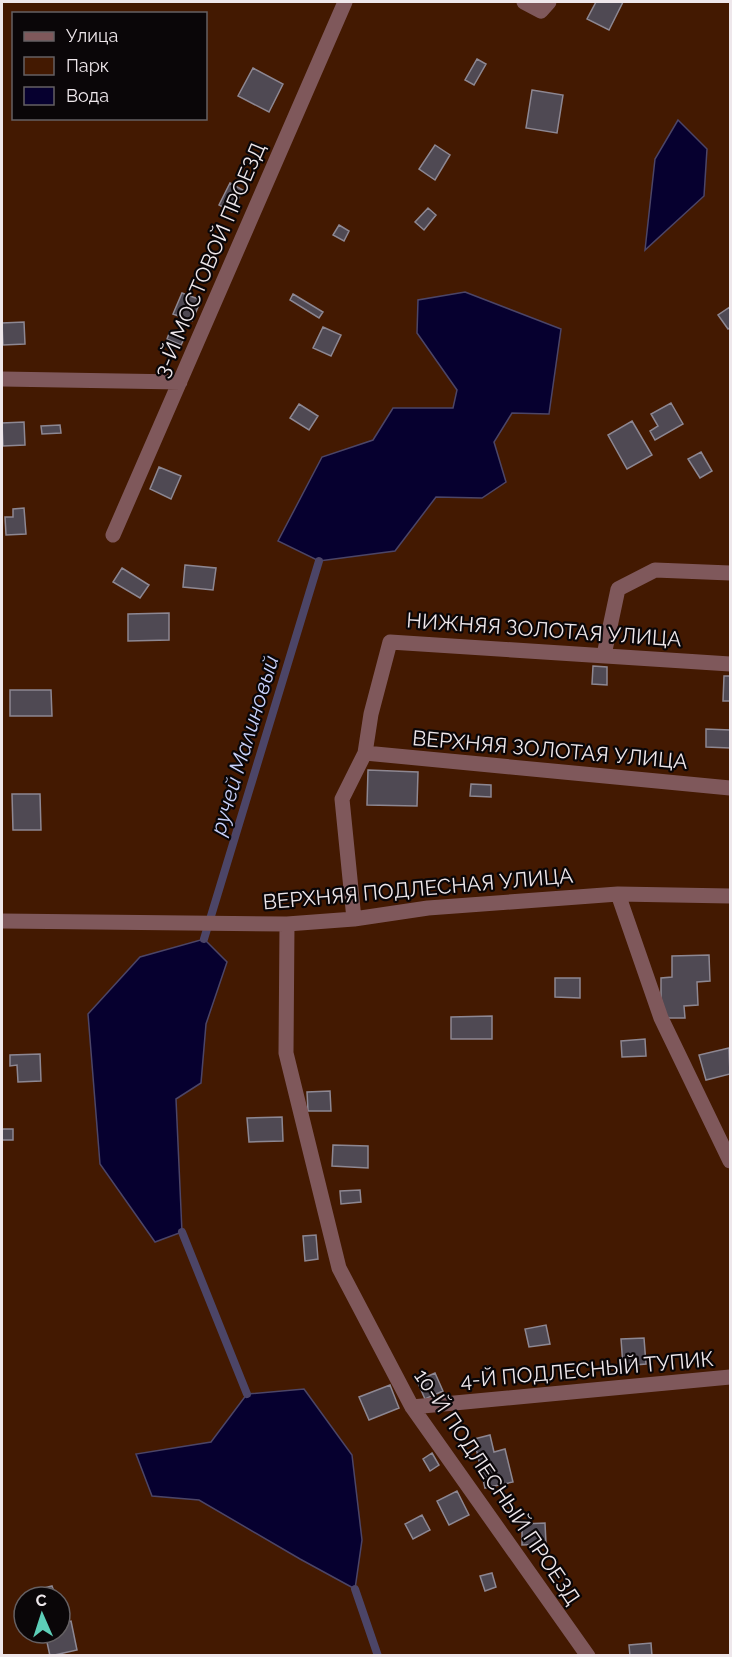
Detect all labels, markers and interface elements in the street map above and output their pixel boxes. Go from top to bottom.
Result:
legend [12,12,207,120]
text: Улица [66,25,118,46]
text: Парк [66,55,109,76]
text: Вода [66,85,109,106]
street label: 3-Й МОСТОВОЙ ПРОЕЗД [149,139,270,381]
street label: НИЖНЯЯ ЗОЛОТАЯ УЛИЦА [406,607,682,652]
water label: ручей Малиновый [204,652,284,839]
street label: ВЕРХНЯЯ ЗОЛОТАЯ УЛИЦА [411,725,689,774]
street label: ВЕРХНЯЯ ПОДЛЕСНАЯ УЛИЦА [262,862,574,915]
street label: 4-Й ПОДЛЕСНЫЙ ТУПИК [459,1346,715,1393]
street label: 10-Й ПОДЛЕСНЫЙ ПРОЕЗД [409,1364,586,1609]
north arrow [12,1585,72,1645]
text: С [35,1591,47,1610]

